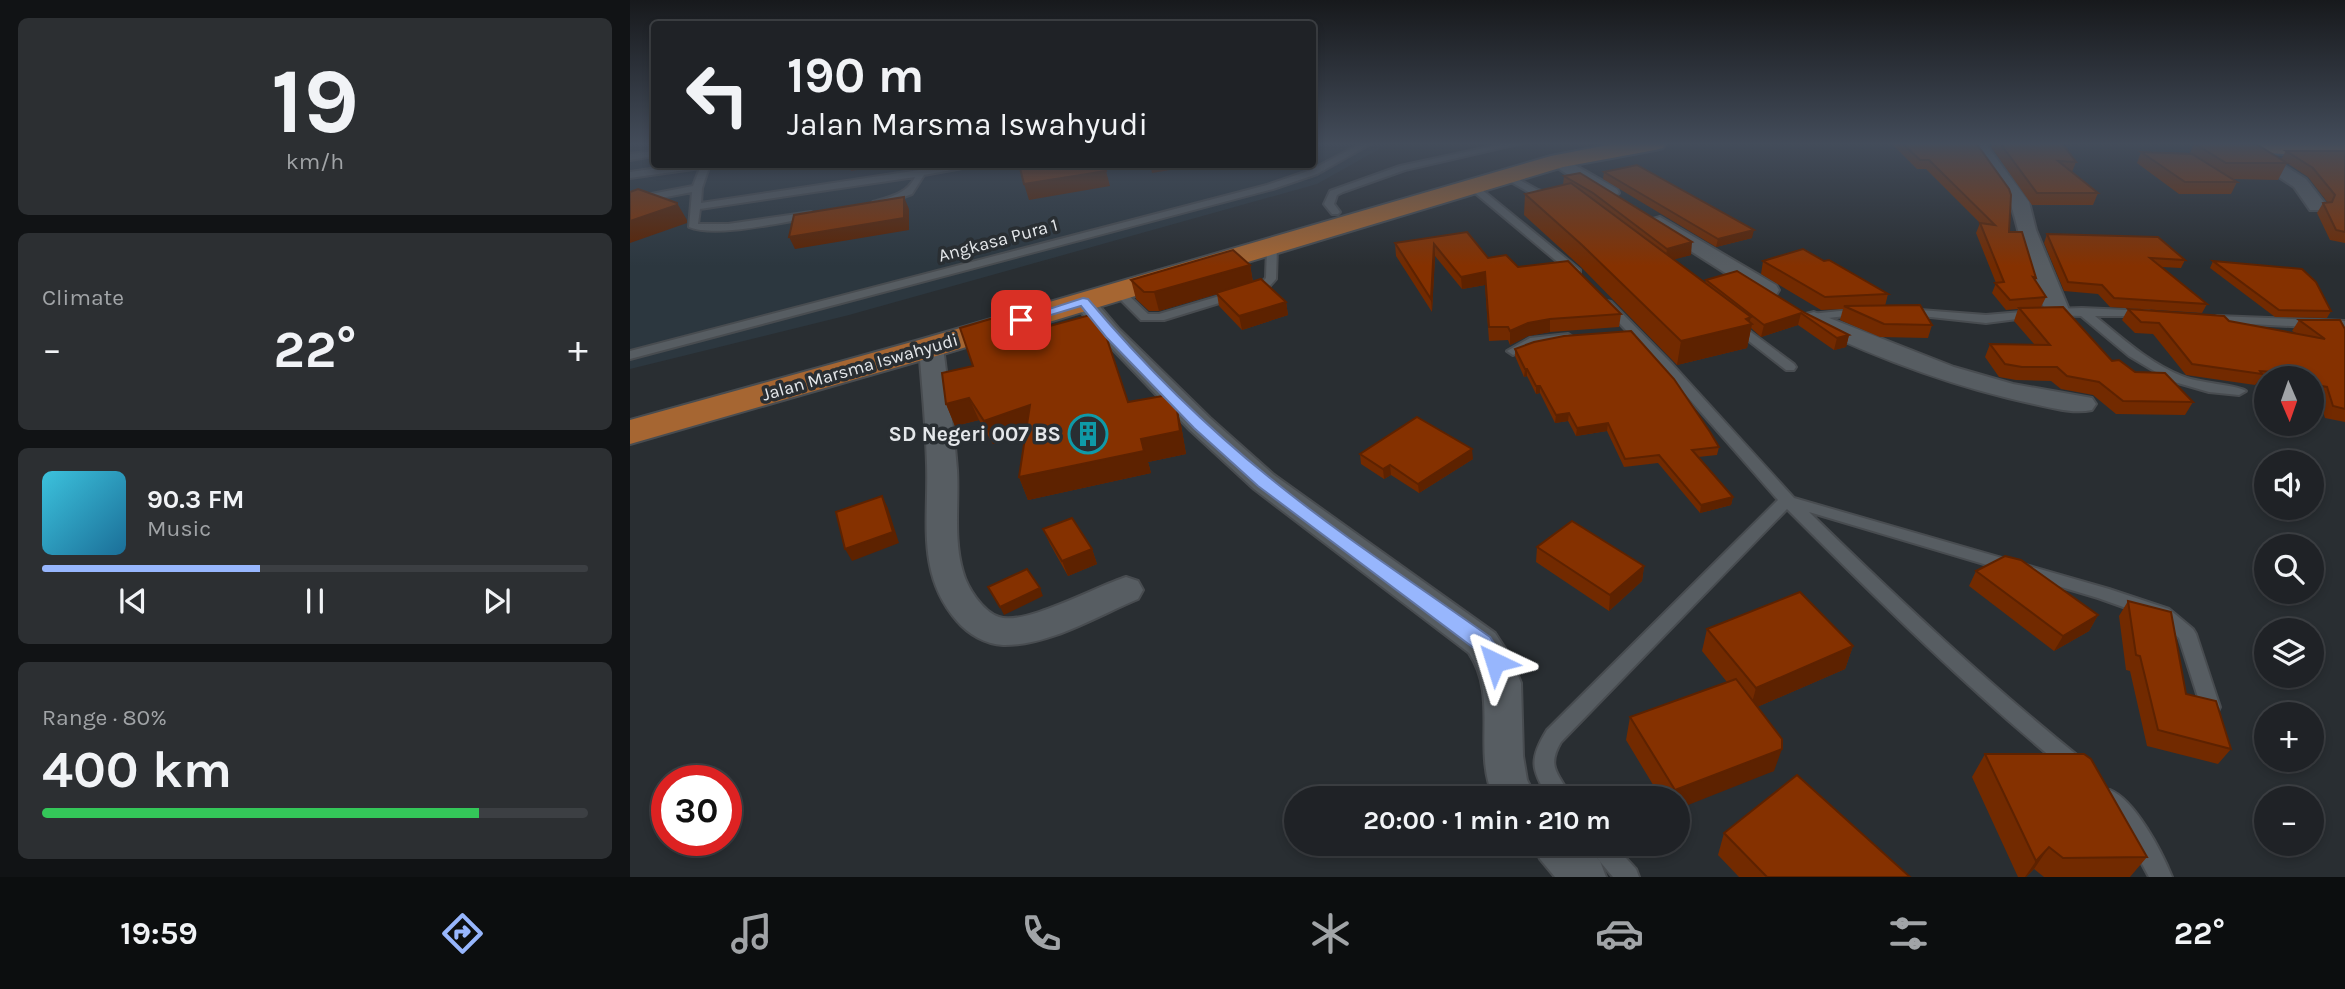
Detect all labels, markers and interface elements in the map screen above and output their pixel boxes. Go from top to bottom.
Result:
text: 190 m [787,47,924,104]
text: 19 [271,49,359,155]
icon: left [672,49,763,140]
text: Jalan Marsma Iswahyudi [787,106,1148,143]
text: km/h [286,148,344,175]
street label: Angkasa Pura 1 [936,214,1060,266]
text: Climate [42,284,124,311]
pin [991,290,1051,350]
icon: arrive [1002,301,1040,339]
text: 22° [273,319,357,380]
text: − [42,327,62,372]
text: + [568,327,588,372]
street label: Jalan Marsma Iswahyudi [759,328,961,406]
north arrow [2254,366,2324,436]
map controls [2254,366,2324,856]
building icon: SD Negeri 007 BS [1067,413,1109,455]
place label: SD Negeri 007 BS [889,422,1061,446]
button: sound [2254,450,2324,520]
text: 90.3 FM [147,484,245,515]
text: Music [147,515,211,542]
button: search [2254,534,2324,604]
icon: previous [114,582,152,620]
icon: pause [296,582,334,620]
icon: next [478,582,516,620]
button: layers [2254,618,2324,688]
position arrow [1458,625,1532,699]
button: + [2254,702,2324,772]
text: Range · 80% [42,704,167,731]
text: 400 km [42,739,232,800]
speed limit sign: 30 [651,765,742,856]
button: − [2254,786,2324,856]
text: 20:00 · 1 min · 210 m [1363,805,1611,836]
icon: directions [438,909,487,958]
icon: music [727,909,776,958]
icon: phone [1017,909,1066,958]
icon: climate [1306,909,1355,958]
icon: car [1595,909,1644,958]
icon: filters [1884,909,1933,958]
text: 19:59 [120,915,198,952]
text: 22° [2174,915,2225,952]

